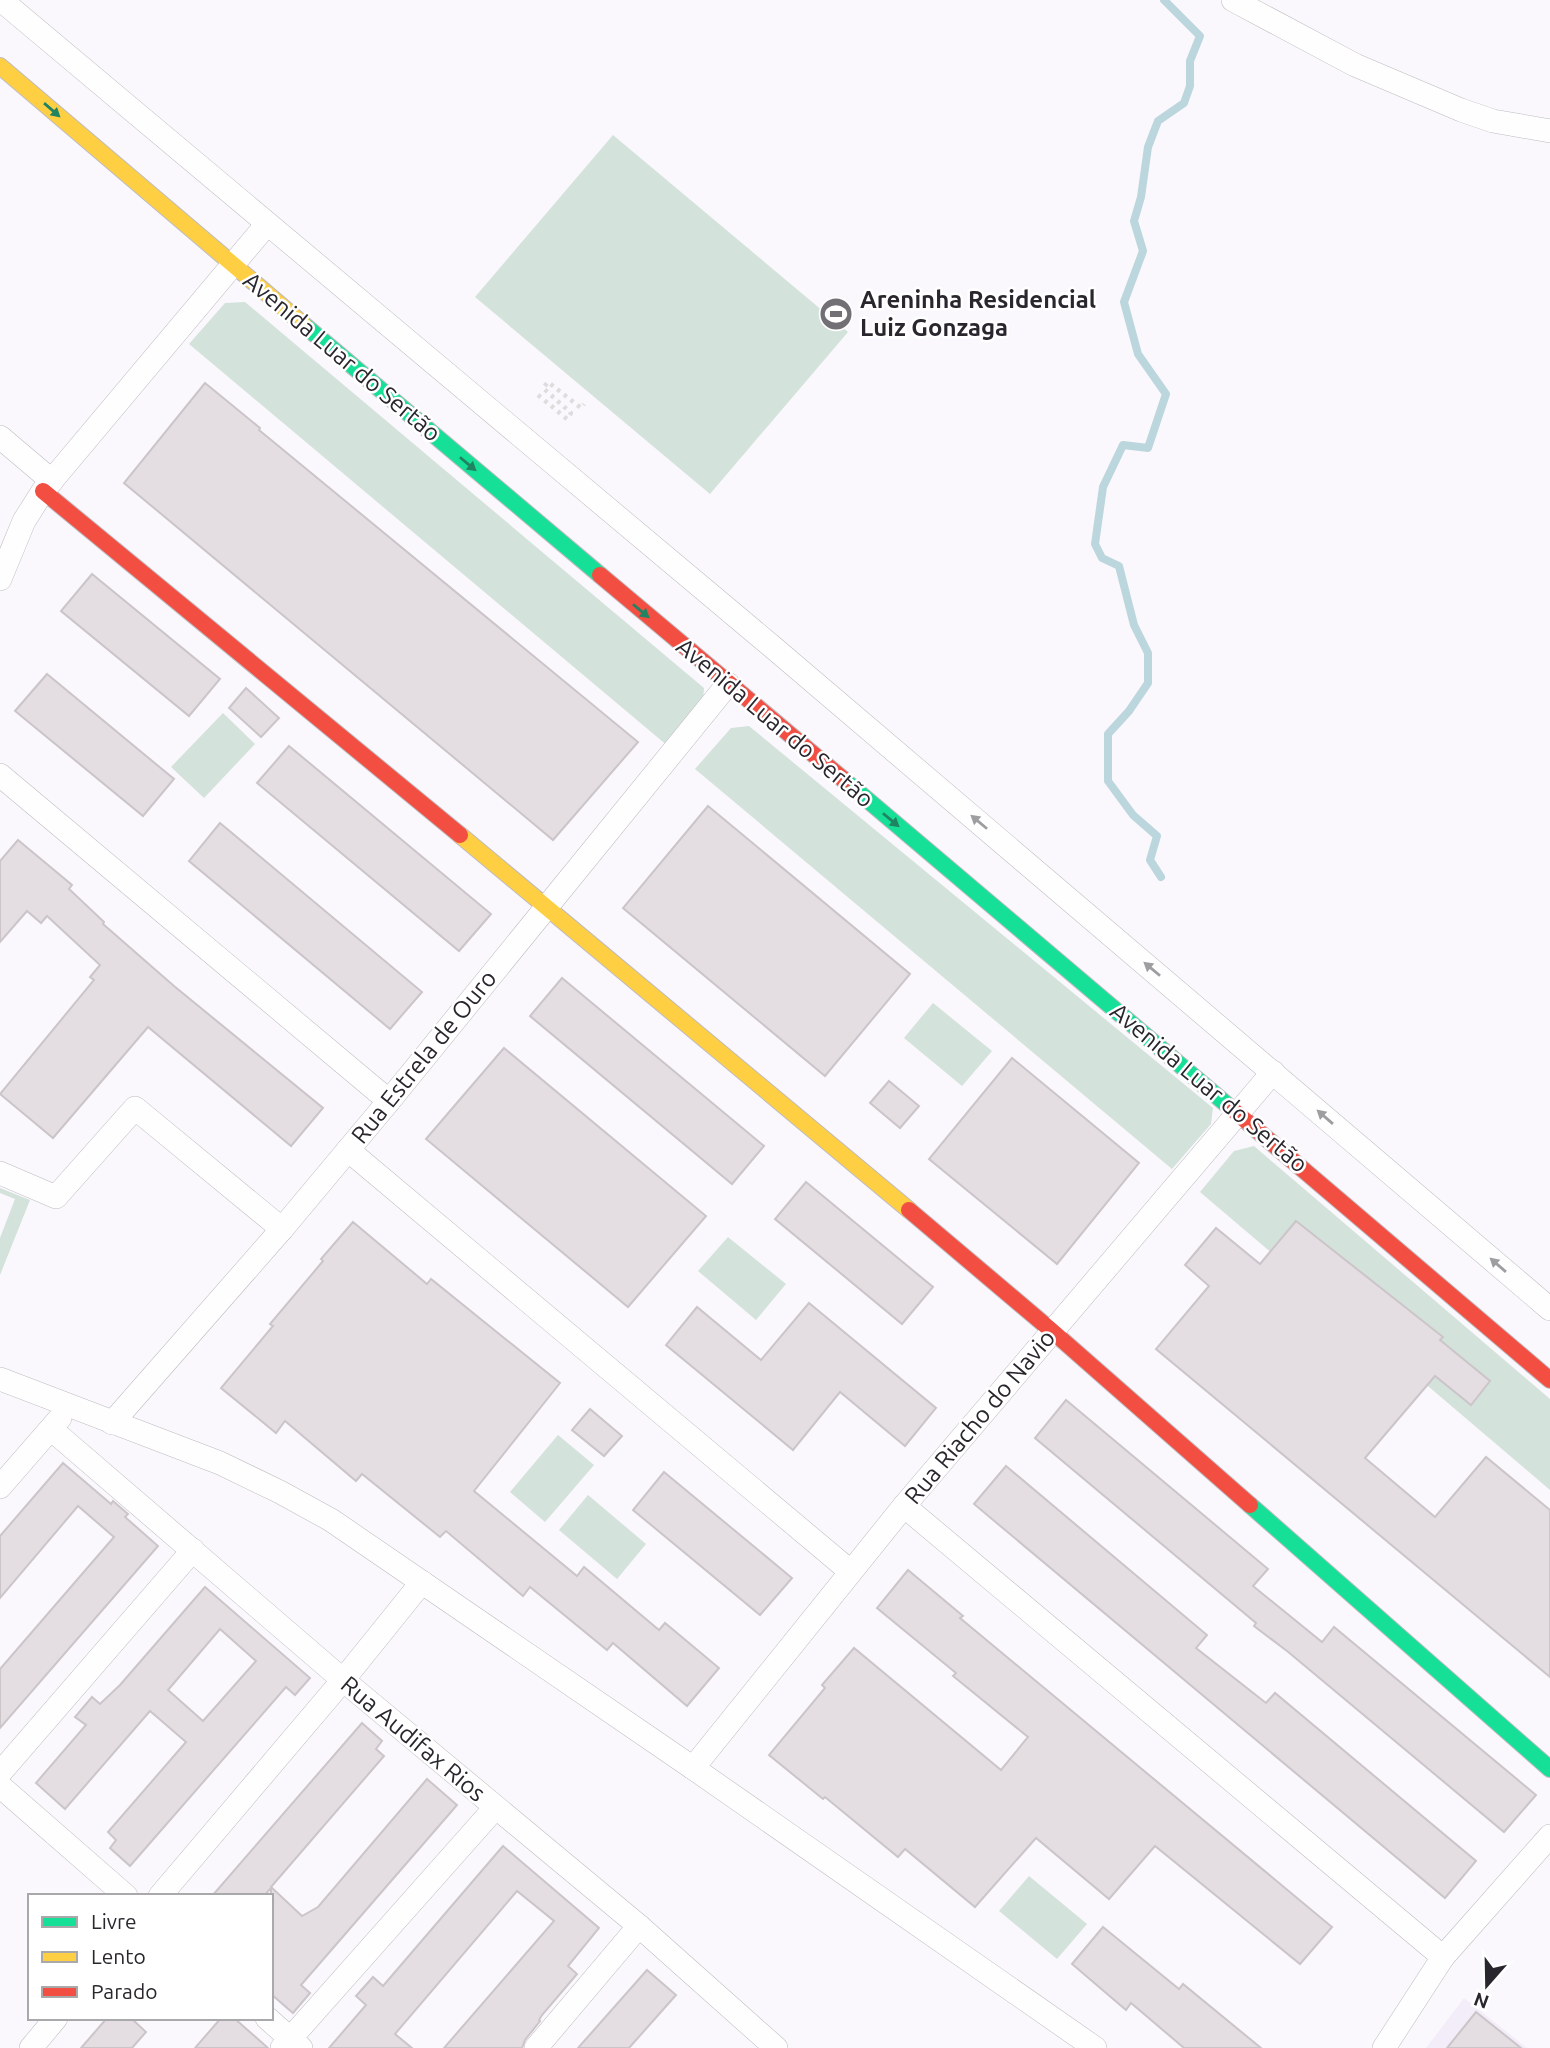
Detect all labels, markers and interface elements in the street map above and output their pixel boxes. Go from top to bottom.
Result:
one-way arrow [43,102,60,117]
street label: Avenida Luar do Sertão [238,266,446,447]
place label: Areninha Residencial Luiz Gonzaga [860,286,1096,341]
sports icon: Areninha Residencial Luiz Gonzaga [817,295,855,333]
one-way arrow [459,456,476,471]
one-way arrow [633,603,650,618]
street label: Avenida Luar do Sertão [671,632,879,813]
one-way arrow [882,812,899,827]
one-way arrow [970,815,987,830]
one-way arrow [1144,962,1161,977]
street label: Rua Estrela de Ouro [346,965,502,1149]
street label: Avenida Luar do Sertão [1105,997,1313,1178]
one-way arrow [1317,1110,1334,1125]
one-way arrow [1489,1257,1507,1273]
street label: Rua Riacho do Navio [899,1324,1060,1509]
street label: Rua Audifax Rios [336,1670,491,1807]
legend [28,1894,273,2020]
text: Livre [91,1909,137,1933]
text: Lento [91,1944,146,1968]
north arrow [1452,1950,1522,2020]
text: Parado [91,1979,157,2003]
text: N [1471,1988,1492,2014]

